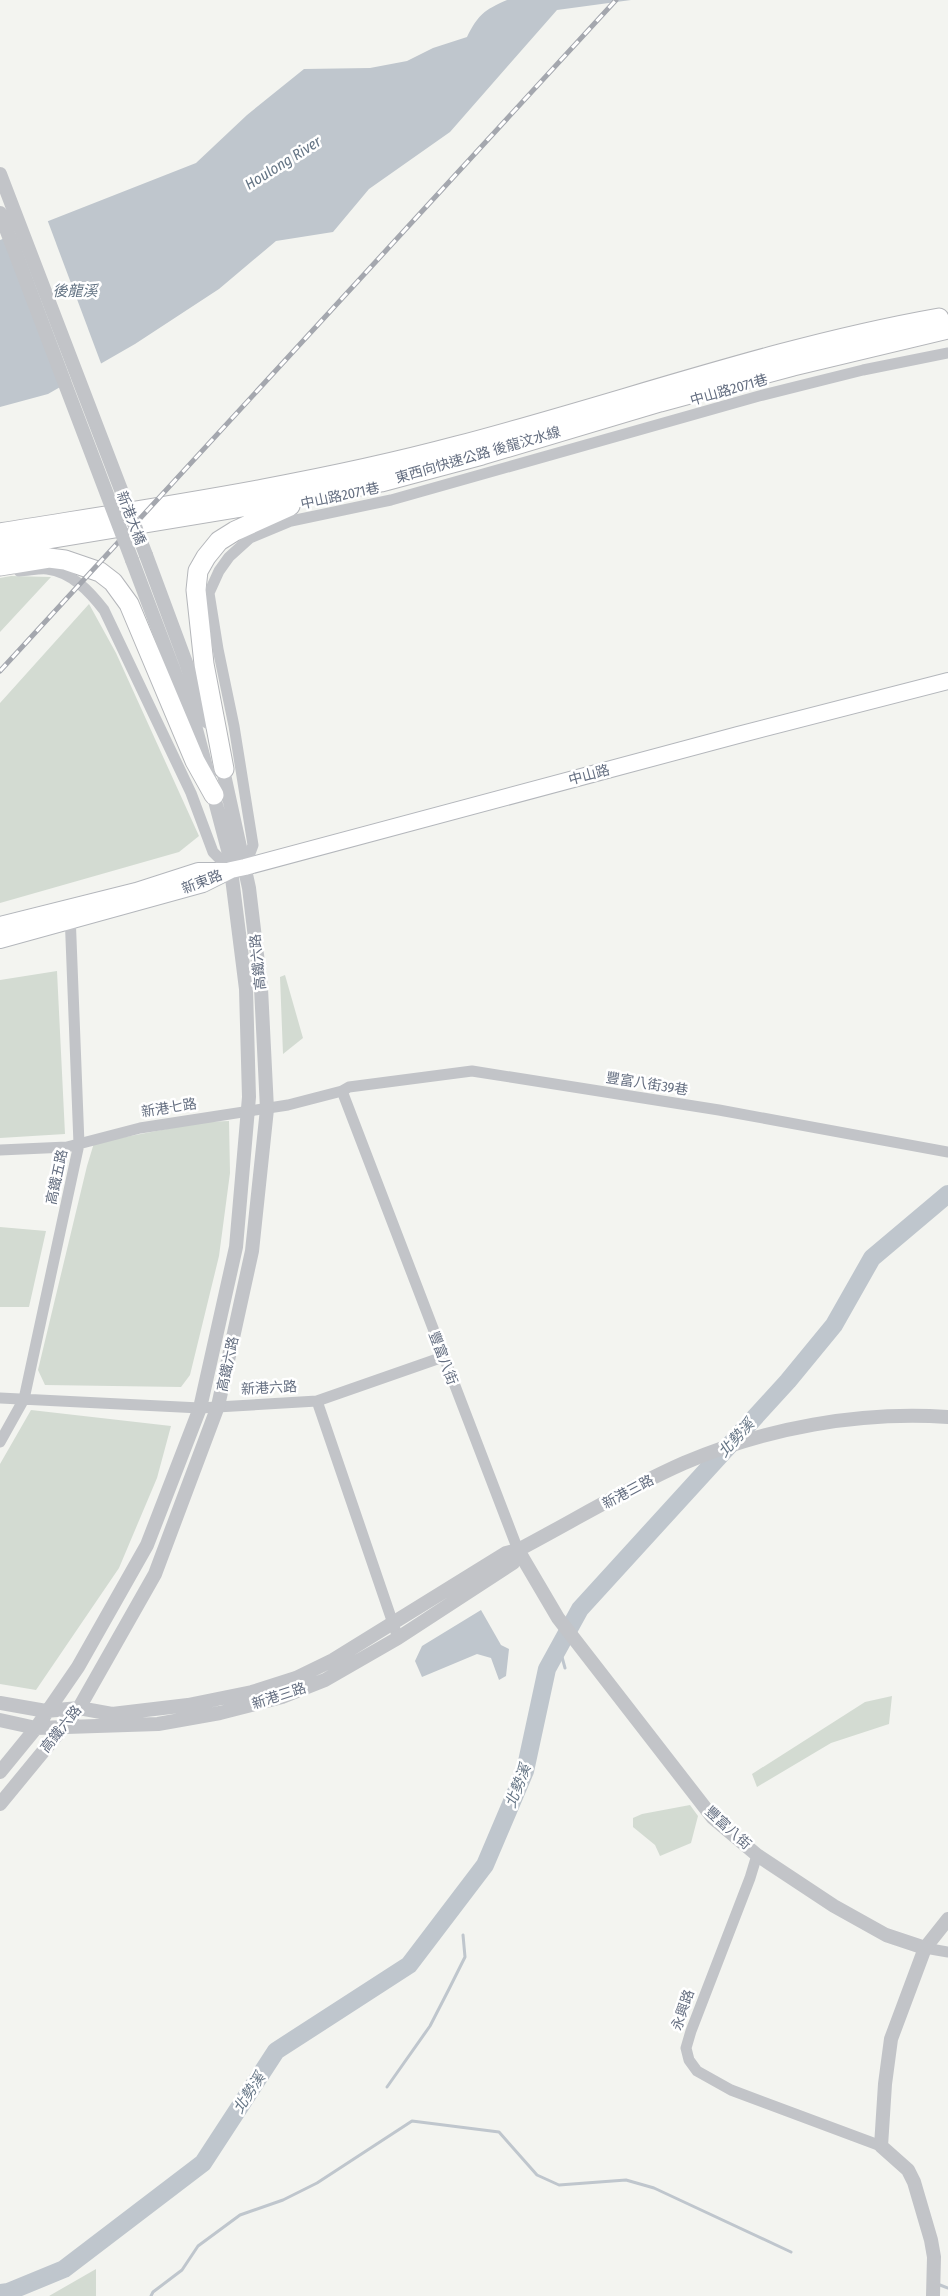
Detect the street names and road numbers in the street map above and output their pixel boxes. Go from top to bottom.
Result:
street label: 中山路2071巷 [688,371,770,409]
street label: 東西向快速公路 後龍汶水線 [393,423,563,487]
street label: 中山路2071巷 [299,479,381,513]
street label: 新港大橋 [113,489,149,547]
street label: 中山路 [567,761,611,789]
street label: 新東路 [179,867,225,897]
street label: 高鐵六路 [247,933,269,991]
street label: 豐富八街39巷 [605,1069,689,1099]
street label: 新港七路 [140,1095,198,1121]
street label: 高鐵五路 [43,1148,71,1206]
street label: 豐富八街 [425,1329,461,1387]
street label: 高鐵六路 [214,1335,242,1393]
street label: 新港六路 [241,1378,297,1398]
street label: 新港三路 [599,1471,657,1513]
street label: 新港三路 [250,1679,308,1713]
street label: 高鐵六路 [37,1702,85,1756]
street label: 豐富八街 [702,1803,754,1853]
street label: 永興路 [668,1987,698,2033]

